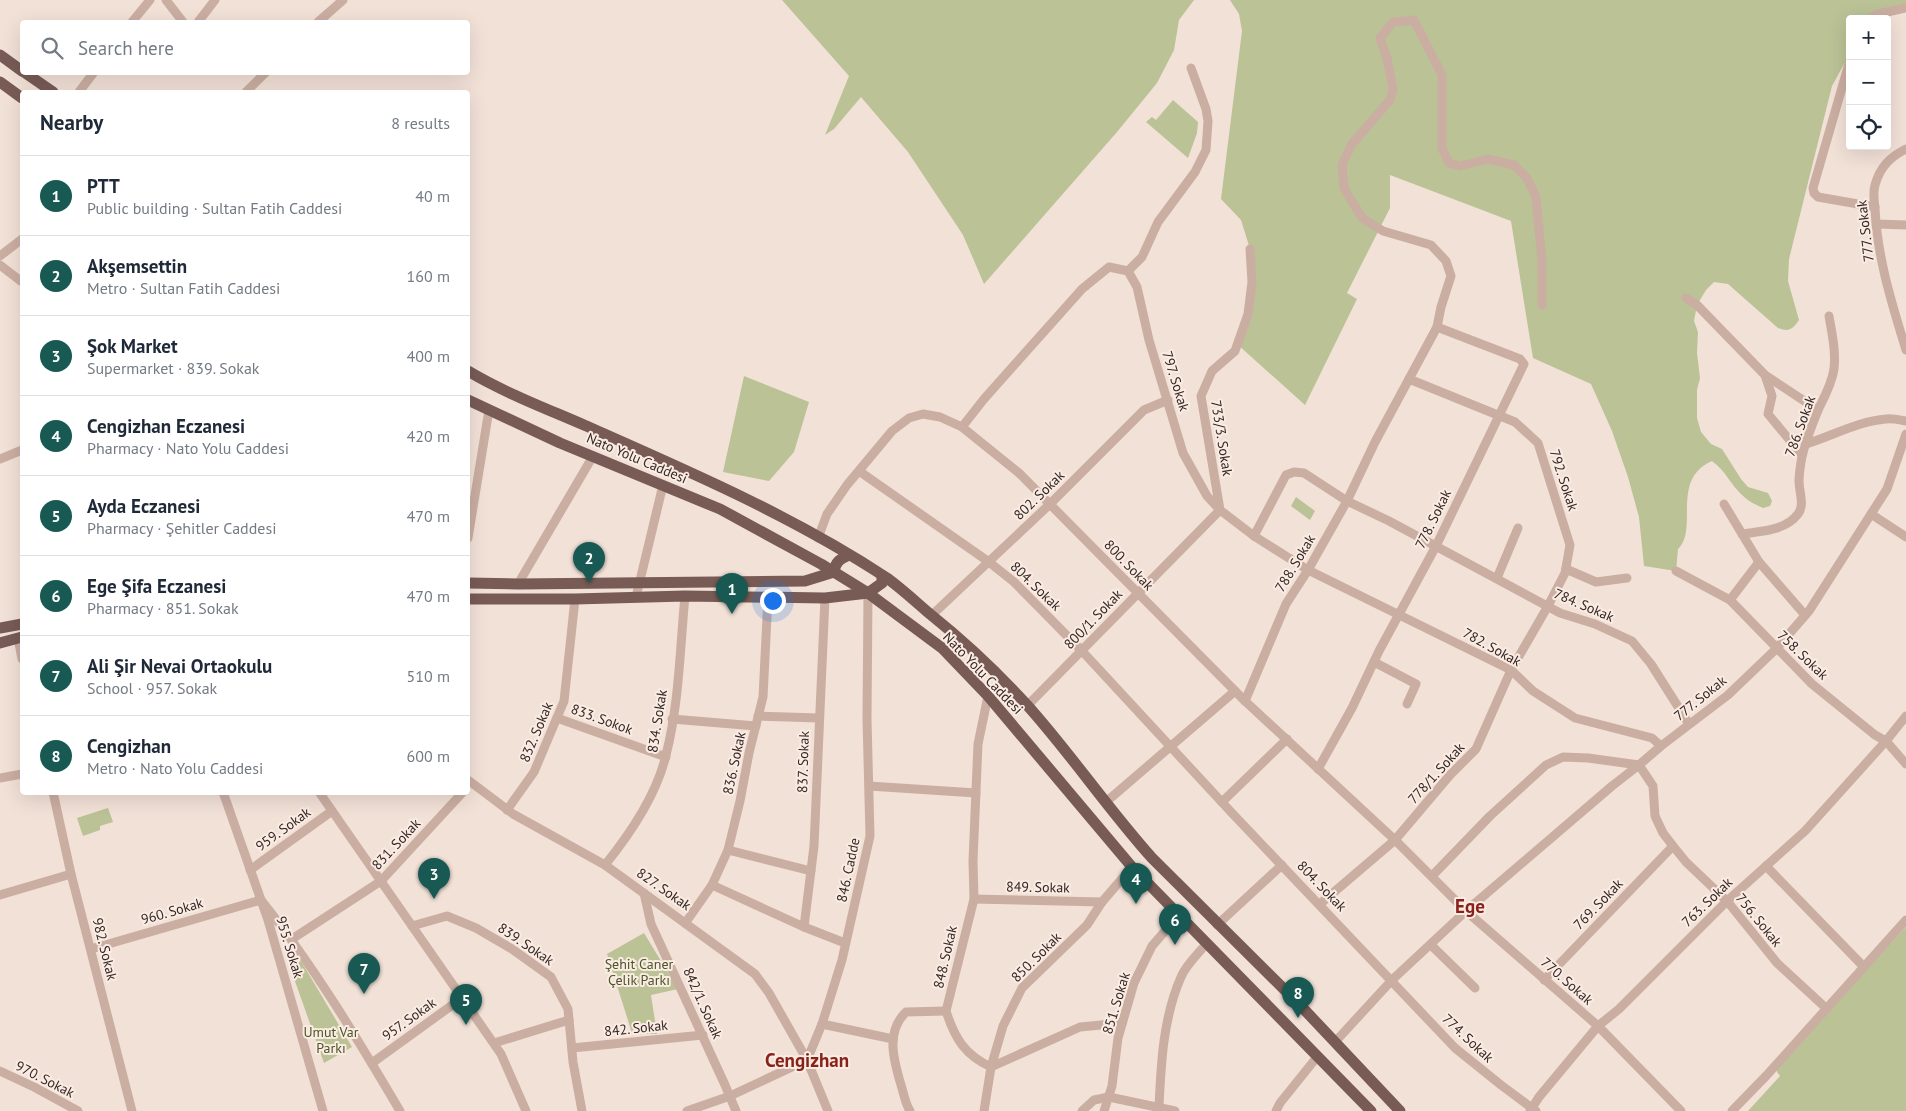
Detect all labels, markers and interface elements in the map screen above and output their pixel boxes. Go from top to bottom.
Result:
map controls [1846,15,1891,150]
button: + [1846,15,1891,60]
search box [20,20,470,75]
icon: search [38,34,66,62]
text: Search here [78,36,174,60]
button: − [1846,60,1891,105]
button: locate [1846,105,1891,150]
text: Nearby [40,109,103,136]
text: 8 results [391,113,450,133]
text: PTT [87,174,120,198]
text: 1 [51,186,61,206]
text: 40 m [415,186,450,206]
text: Public building · Sultan Fatih Caddesi [87,198,342,218]
street label: 777. Sokak [1852,199,1878,263]
text: Akşemsettin [87,254,187,278]
text: 2 [51,266,61,286]
text: 160 m [407,266,450,286]
text: Metro · Sultan Fatih Caddesi [87,278,280,298]
text: Şok Market [87,334,178,358]
text: 3 [51,346,61,366]
text: 400 m [407,346,450,366]
street label: 797. Sokak [1158,349,1194,414]
text: Supermarket · 839. Sokak [87,358,260,378]
street label: 786. Sokak [1781,393,1819,459]
street label: 733/3. Sokak [1207,399,1237,477]
text: Cengizhan Eczanesi [87,414,245,438]
text: 4 [51,426,61,446]
text: 420 m [407,426,450,446]
street label: Nato Yolu Caddesi [584,429,690,487]
text: Pharmacy · Nato Yolu Caddesi [87,438,289,458]
street label: 792. Sokak [1546,447,1583,513]
street label: 802. Sokak [1010,466,1068,524]
street label: 778. Sokak [1411,486,1455,552]
text: Ayda Eczanesi [87,494,200,518]
text: 5 [51,506,61,526]
text: 470 m [407,506,450,526]
text: Pharmacy · Şehitler Caddesi [87,518,277,538]
street label: 788. Sokak [1271,531,1319,595]
street label: 800. Sokak [1100,536,1158,594]
pin: 2 [573,542,605,583]
street label: 804. Sokak [1007,557,1065,615]
pin: 1 [716,573,748,614]
text: Ege Şifa Eczanesi [87,574,226,598]
street label: 784. Sokak [1551,584,1617,626]
street label: 800/1. Sokak [1060,585,1126,653]
text: 6 [51,586,61,606]
text: 470 m [407,586,450,606]
your location [760,588,786,614]
text: Pharmacy · 851. Sokak [87,598,239,618]
street label: 782. Sokak [1460,624,1525,670]
street label: 758. Sokak [1774,626,1832,684]
street label: Nato Yolu Caddesi [939,628,1027,718]
text: Ali Şir Nevai Ortaokulu [87,654,272,678]
text: 7 [51,666,61,686]
text: 510 m [407,666,450,686]
street label: 777. Sokak [1670,671,1730,725]
text: School · 957. Sokak [87,678,217,698]
street label: 834. Sokak [643,688,671,754]
street label: 832. Sokak [515,699,557,765]
street label: 833. Sokok [569,700,636,739]
street label: 836. Sokak [719,730,749,796]
street label: 837. Sokak [793,730,813,793]
text: Cengizhan [87,734,171,758]
street label: 778/1. Sokak [1404,738,1468,807]
text: 8 [51,746,61,766]
text: 600 m [407,746,450,766]
text: Metro · Nato Yolu Caddesi [87,758,263,778]
street label: 959. Sokak [252,803,314,855]
street label: 831. Sokak [368,814,425,873]
street label: 846. Cadde [832,836,864,904]
street label: 804. Sokak [1293,857,1351,915]
pin: 3 [418,858,450,899]
pin: 4 [1120,863,1152,904]
street label: 827. Sokak [633,864,695,914]
street label: 763. Sokak [1678,873,1736,931]
street label: 769. Sokak [1569,875,1627,933]
street label: 849. Sokak [1006,877,1070,897]
street label: 756. Sokak [1732,890,1786,951]
street label: 960. Sokak [139,893,205,928]
district label: Ege [1455,894,1485,918]
pin: 6 [1159,904,1191,945]
street label: 955. Sokak [272,914,308,980]
street label: 982. Sokak [89,916,122,982]
street label: 839. Sokak [495,919,558,969]
street label: 848. Sokak [929,924,961,990]
street label: 850. Sokak [1007,928,1065,986]
pin: 7 [348,953,380,994]
street label: 770. Sokak [1537,953,1597,1009]
park label: Şehit Caner Çelik Parkı [605,955,674,989]
street label: 842/1. Sokak [679,964,727,1042]
street label: 851. Sokak [1098,970,1134,1036]
pin: 8 [1282,977,1314,1018]
pin: 5 [450,984,482,1025]
street label: 957. Sokak [379,993,440,1045]
street label: 774. Sokak [1439,1010,1498,1067]
street label: 842. Sokak [603,1016,669,1040]
park label: Umut Var Parkı [303,1023,359,1057]
district label: Cengizhan [765,1048,849,1072]
street label: 970. Sokak [12,1056,78,1102]

